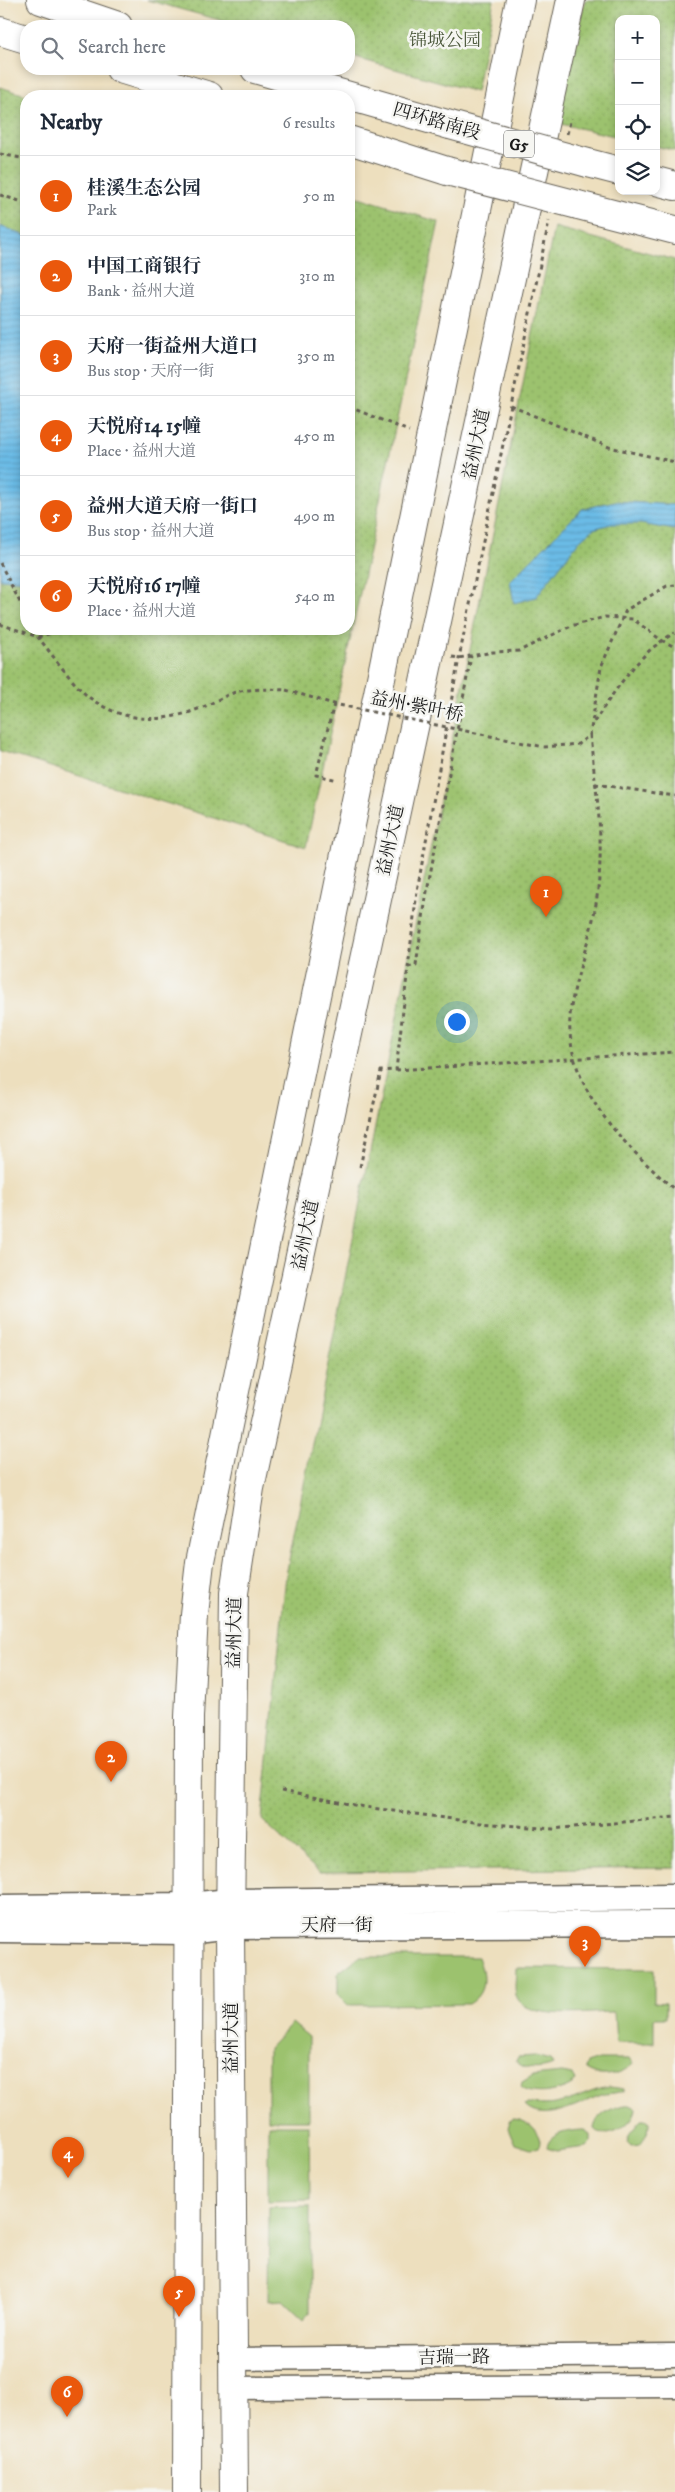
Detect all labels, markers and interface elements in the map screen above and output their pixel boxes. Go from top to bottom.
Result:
map controls [615,15,660,195]
button: + [615,15,660,60]
search box [20,20,355,75]
park label: 锦城公园 [409,30,481,52]
icon: search [38,34,66,62]
text: Search here [78,36,166,59]
button: − [615,60,660,105]
street label: 四环路南段 [390,99,483,145]
button: locate [615,105,660,150]
text: Nearby [40,110,102,136]
text: 6 results [282,113,335,133]
road number: G5 [504,130,534,158]
button: layers [615,150,660,195]
text: 桂溪生态公园 [87,177,201,200]
text: 1 [53,186,59,206]
text: 50 m [303,186,335,206]
text: Park [87,200,117,220]
text: 中国工商银行 [87,255,201,278]
text: 2 [52,266,60,286]
text: 310 m [299,266,335,286]
text: Bank · 益州大道 [87,281,195,301]
text: 天府一街益州大道口 [87,335,258,358]
text: 3 [53,346,59,366]
text: 350 m [297,346,335,366]
text: Bus stop · 天府一街 [87,361,215,381]
street label: 益州大道 [459,407,495,482]
text: 天悦府14 15幢 [87,415,201,438]
text: 4 [51,426,61,446]
text: 450 m [294,426,335,446]
text: Place · 益州大道 [87,441,196,461]
text: 益州大道天府一街口 [87,495,258,518]
text: 5 [52,506,60,526]
text: 490 m [294,506,335,526]
text: Bus stop · 益州大道 [87,521,215,541]
text: 天悦府16 17幢 [87,575,201,598]
text: 6 [52,586,60,606]
text: 540 m [295,586,335,606]
text: Place · 益州大道 [87,601,196,621]
street label: 益州·紫叶桥 [368,687,465,727]
street label: 益州大道 [373,803,409,878]
pin: 1 [530,876,562,917]
your location [444,1009,470,1035]
street label: 益州大道 [288,1198,324,1273]
street label: 益州大道 [223,1597,247,1669]
pin: 2 [95,1741,127,1782]
street label: 天府一街 [301,1915,373,1937]
pin: 3 [569,1926,601,1967]
street label: 益州大道 [221,2002,243,2074]
pin: 4 [52,2137,84,2178]
pin: 5 [163,2276,195,2317]
street label: 吉瑞一路 [418,2346,490,2370]
pin: 6 [51,2376,83,2417]

